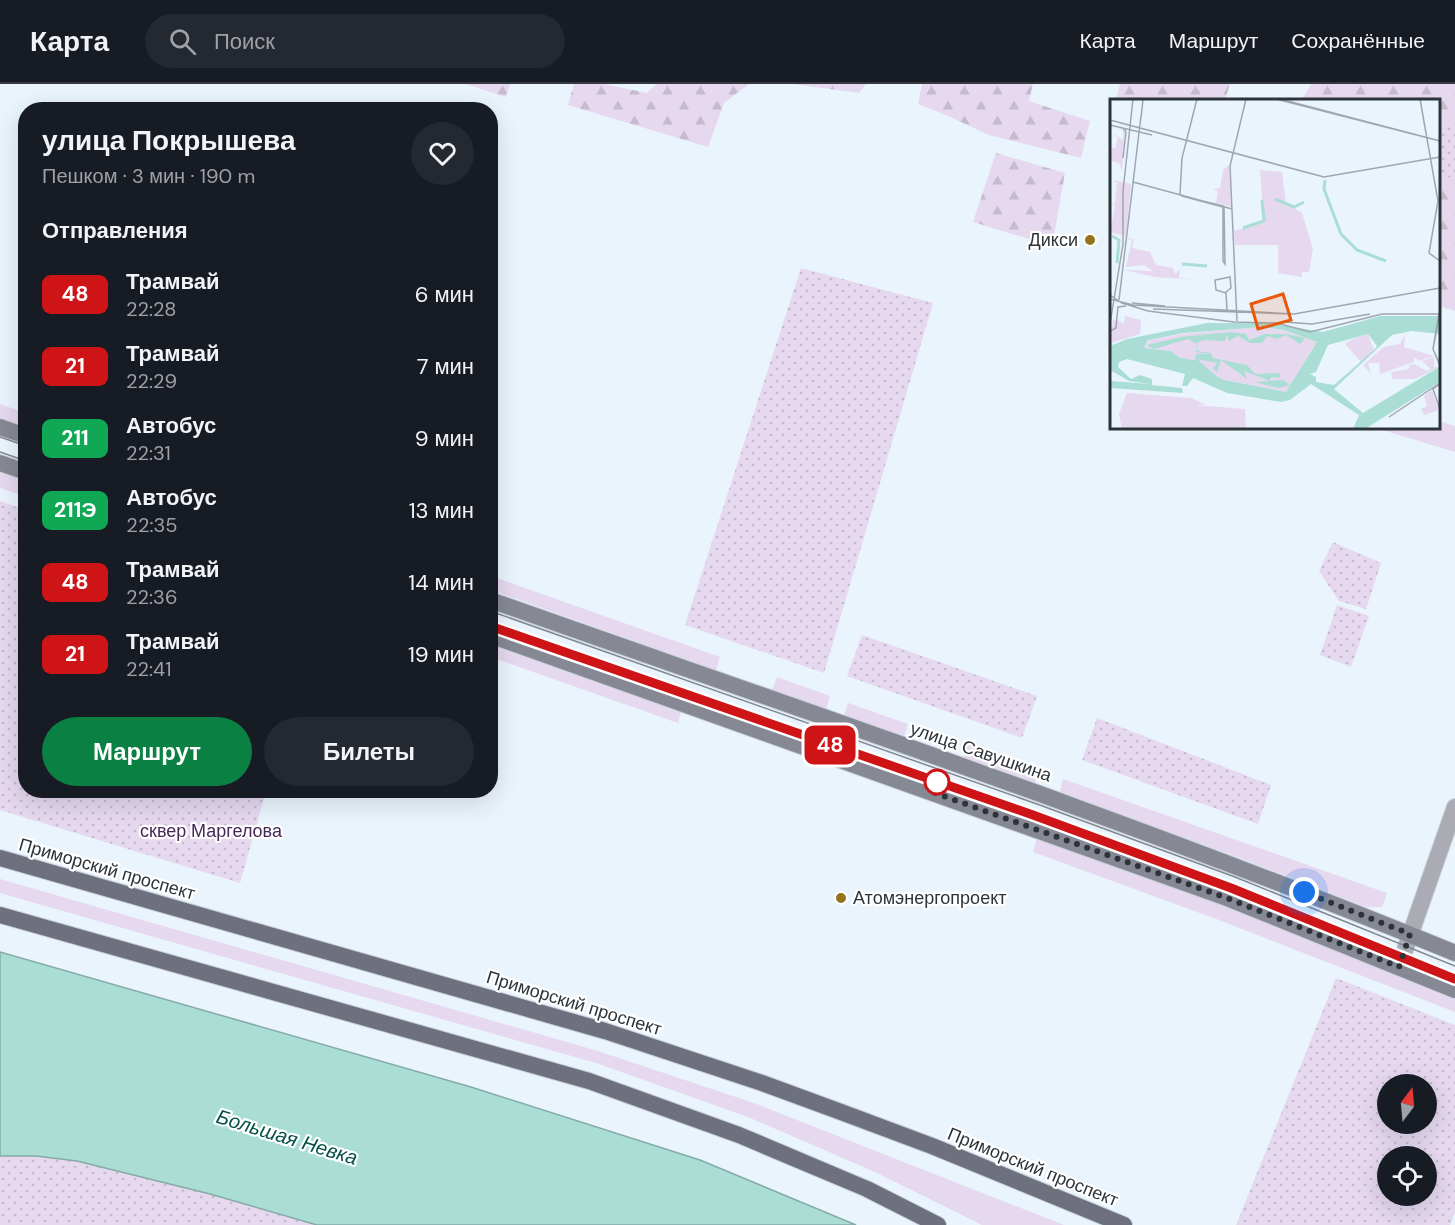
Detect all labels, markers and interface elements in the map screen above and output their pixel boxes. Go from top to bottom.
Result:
search box [145,14,565,68]
text: Карта [30,23,109,60]
icon: search [166,25,199,58]
text: Поиск [214,27,275,56]
text: Карта [1080,27,1136,55]
text: Маршрут [1169,27,1258,55]
text: Сохранённые [1291,27,1425,55]
inset map [1110,99,1440,429]
text: улица Покрышева [42,122,296,159]
button: heart [411,122,474,185]
text: Пешком · 3 мин · 190 m [42,163,255,189]
text: Отправления [42,216,188,245]
place label: Дикси [1029,228,1078,252]
marker: Дикси [1083,233,1097,247]
text: Трамвай [126,267,220,296]
text: 48 [62,280,88,308]
text: 6 мин [415,280,474,309]
text: 22:28 [126,296,176,322]
text: Трамвай [126,339,220,368]
text: 21 [65,352,85,380]
text: 7 мин [417,352,474,381]
text: 22:29 [126,368,177,394]
text: Автобус [126,411,216,440]
text: 211 [61,424,89,452]
text: 9 мин [415,424,474,453]
text: 22:31 [126,440,171,466]
text: Автобус [126,483,217,512]
text: 211Э [54,496,96,524]
text: 13 мин [409,496,474,525]
text: 22:35 [126,512,177,538]
text: Трамвай [126,555,220,584]
text: 48 [62,568,88,596]
text: 14 мин [408,568,474,597]
text: 22:36 [126,584,177,610]
text: Трамвай [126,627,220,656]
text: 21 [65,640,85,668]
text: 19 мин [408,640,474,669]
text: 22:41 [126,656,171,682]
button: Маршрут [42,717,252,786]
button: Билеты [264,717,474,786]
street label: улица Савушкина [907,717,1056,788]
line badge: 48 [803,726,857,764]
text: 48 [817,731,843,759]
unlabelled marker [924,769,950,795]
park label: сквер Маргелова [140,819,283,843]
street label: Приморский проспект [16,832,198,906]
your location [1289,877,1319,907]
place label: Атомэнергопроект [853,886,1006,910]
marker: Атомэнергопроект [834,891,848,905]
street label: Приморский проспект [483,965,665,1041]
north arrow [1377,1074,1437,1134]
map controls [1377,1074,1437,1206]
water label: Большая Невка [213,1103,361,1171]
street label: Приморский проспект [944,1122,1122,1212]
button: locate [1377,1146,1437,1206]

